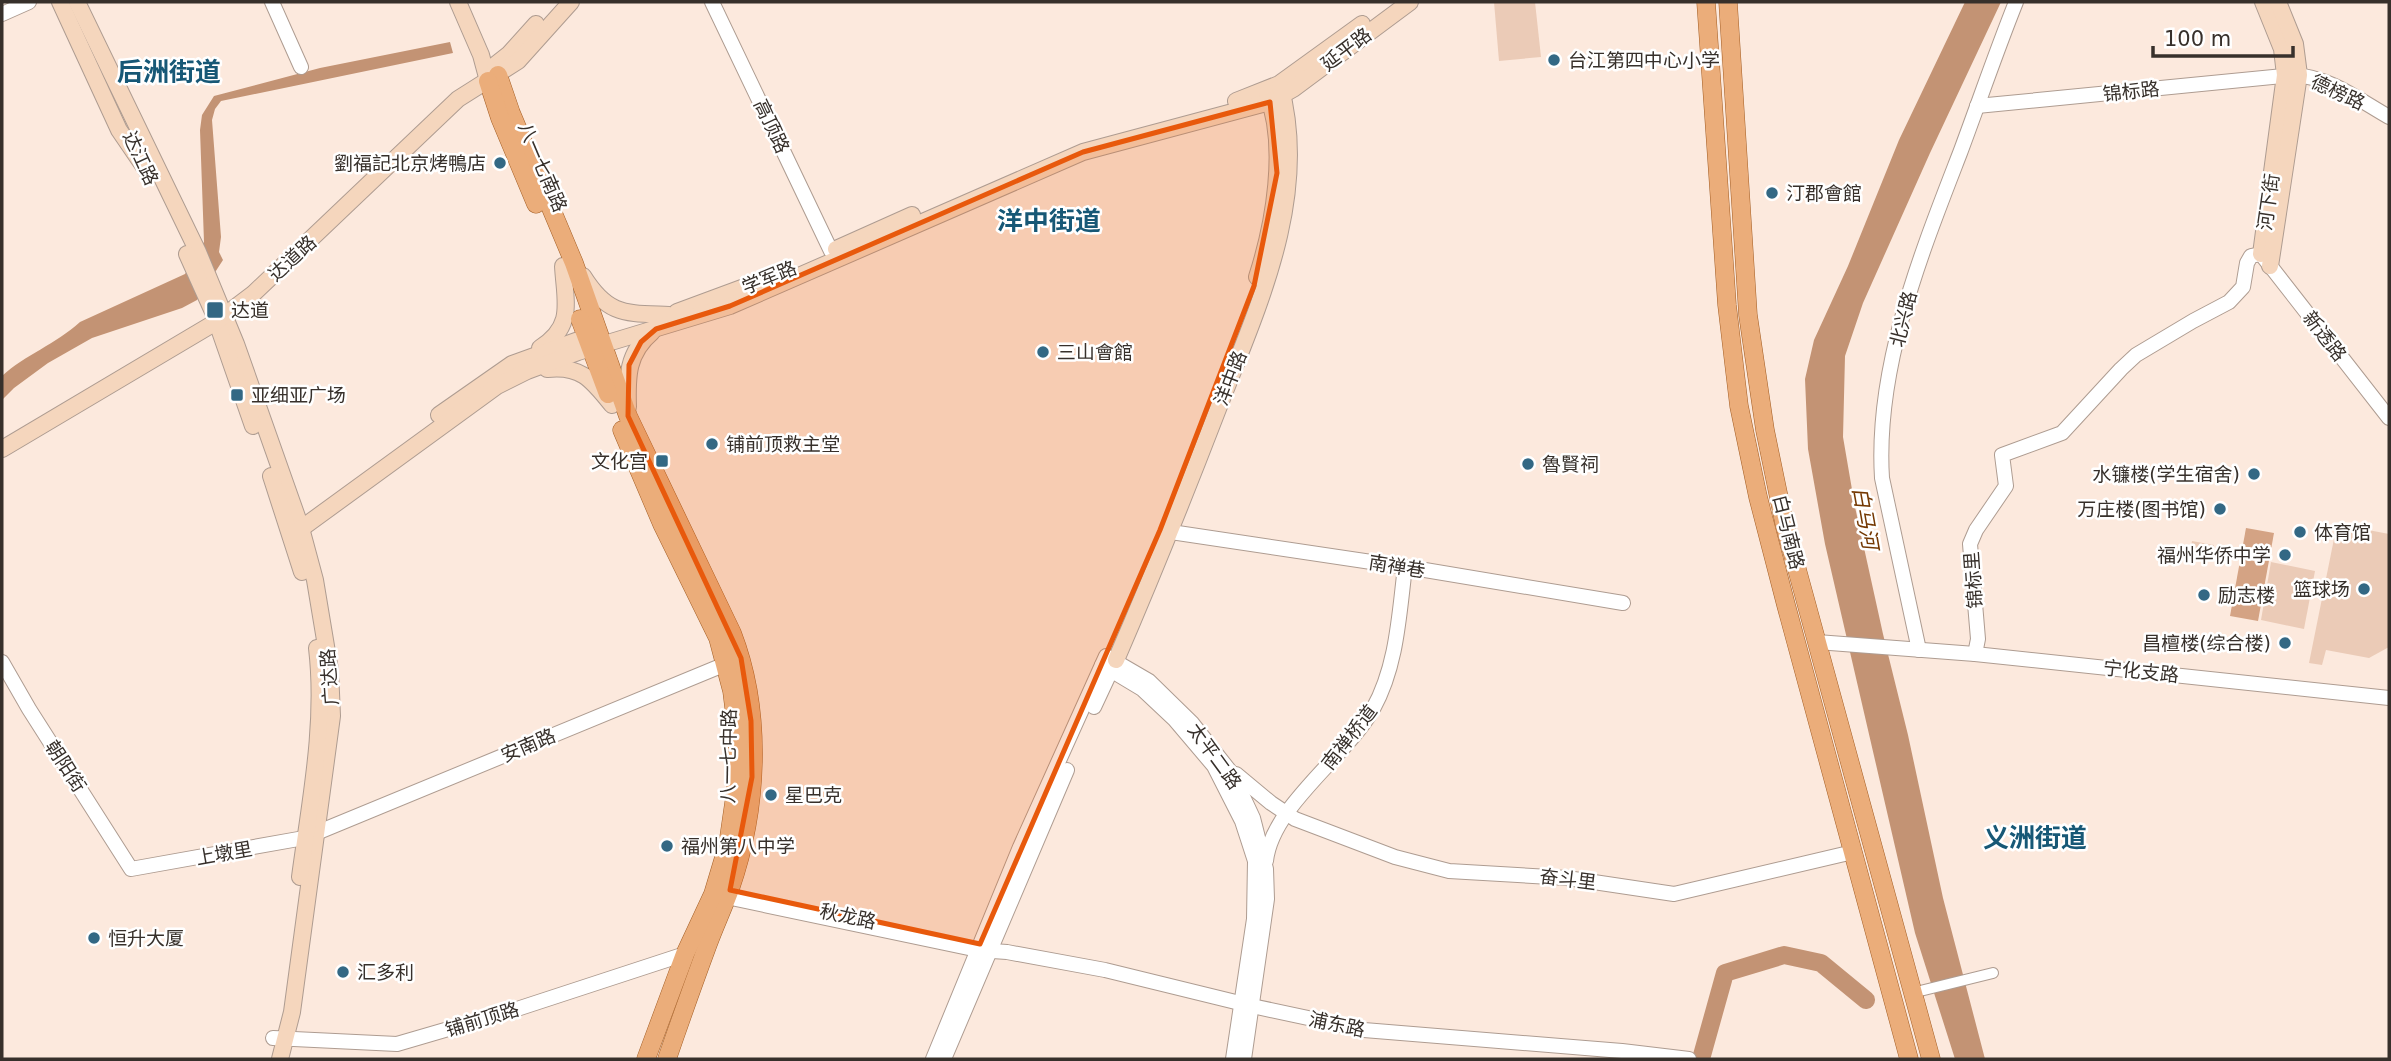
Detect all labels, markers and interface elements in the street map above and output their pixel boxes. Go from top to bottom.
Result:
scale bar [2153,14,2293,58]
street label: 延平路 [1317,23,1375,75]
text: 100 m [2164,27,2231,51]
place label: 台江第四中心小学 [1568,49,1720,71]
marker: 台江第四中心小学 [1546,52,1562,68]
district label: 后洲街道 [117,57,221,87]
street label: 德榜路 [2308,70,2368,114]
street label: 锦标路 [2101,77,2161,105]
street label: 高顶路 [750,96,794,156]
street label: 八一七南路 [514,119,572,215]
street label: 达江路 [119,128,163,188]
place label: 劉福記北京烤鴨店 [334,152,486,174]
marker: 劉福記北京烤鴨店 [492,155,508,171]
street label: 河下街 [2253,172,2283,232]
place label: 汀郡會館 [1786,182,1862,204]
marker: 汀郡會館 [1764,185,1780,201]
district label: 洋中街道 [997,206,1101,236]
street label: 达道路 [264,231,320,285]
street label: 学军路 [738,256,800,298]
street label: 北兴路 [1885,289,1921,349]
place label: 达道 [231,299,269,321]
marker: 达道 [205,300,225,320]
street label: 新透路 [2299,307,2351,365]
place label: 三山會館 [1057,341,1133,363]
marker: 三山會館 [1035,344,1051,360]
street label: 洋中路 [1210,347,1250,409]
place label: 亚细亚广场 [251,384,346,406]
marker: 亚细亚广场 [229,387,245,403]
place label: 铺前顶救主堂 [726,433,840,455]
marker: 铺前顶救主堂 [704,436,720,452]
place label: 文化宫 [591,450,648,472]
marker: 文化宫 [654,453,670,469]
place label: 魯賢祠 [1542,453,1599,475]
marker: 魯賢祠 [1520,456,1536,472]
place label: 水镰楼(学生宿舍) [2092,463,2240,485]
marker: 水镰楼(学生宿舍) [2246,466,2262,482]
water label: 白马河 [1848,485,1883,555]
street label: 白马南路 [1769,492,1809,572]
place label: 万庄楼(图书馆) [2077,498,2206,520]
marker: 万庄楼(图书馆) [2212,501,2228,517]
place label: 体育馆 [2314,521,2371,543]
marker: 体育馆 [2292,524,2308,540]
place label: 福州华侨中学 [2157,544,2271,566]
marker: 福州华侨中学 [2277,547,2293,563]
street label: 南禅巷 [1367,551,1427,581]
street label: 锦标里 [1960,551,1986,609]
place label: 篮球场 [2293,578,2350,600]
marker: 篮球场 [2356,581,2372,597]
place label: 励志楼 [2218,584,2275,606]
marker: 励志楼 [2196,587,2212,603]
place label: 昌檀楼(综合楼) [2142,632,2271,654]
marker: 昌檀楼(综合楼) [2277,635,2293,651]
street label: 广达路 [316,648,342,706]
street label: 宁化支路 [2102,656,2180,686]
street label: 南禅桥道 [1317,700,1381,774]
street label: 八一七中路 [716,708,740,804]
street label: 太平二路 [1184,719,1246,793]
street label: 安南路 [497,724,559,766]
street label: 朝阳街 [41,736,91,796]
place label: 星巴克 [785,784,842,806]
marker: 星巴克 [763,787,779,803]
district label: 义洲街道 [1983,823,2087,853]
place label: 福州第八中学 [681,835,795,857]
street label: 上墩里 [194,837,254,869]
marker: 福州第八中学 [659,838,675,854]
street label: 奋斗里 [1538,865,1598,893]
street label: 秋龙路 [818,899,878,933]
place label: 恒升大厦 [108,927,184,949]
marker: 恒升大厦 [86,930,102,946]
place label: 汇多利 [357,961,414,983]
marker: 汇多利 [335,964,351,980]
street label: 铺前顶路 [442,997,522,1041]
street label: 浦东路 [1307,1007,1367,1041]

